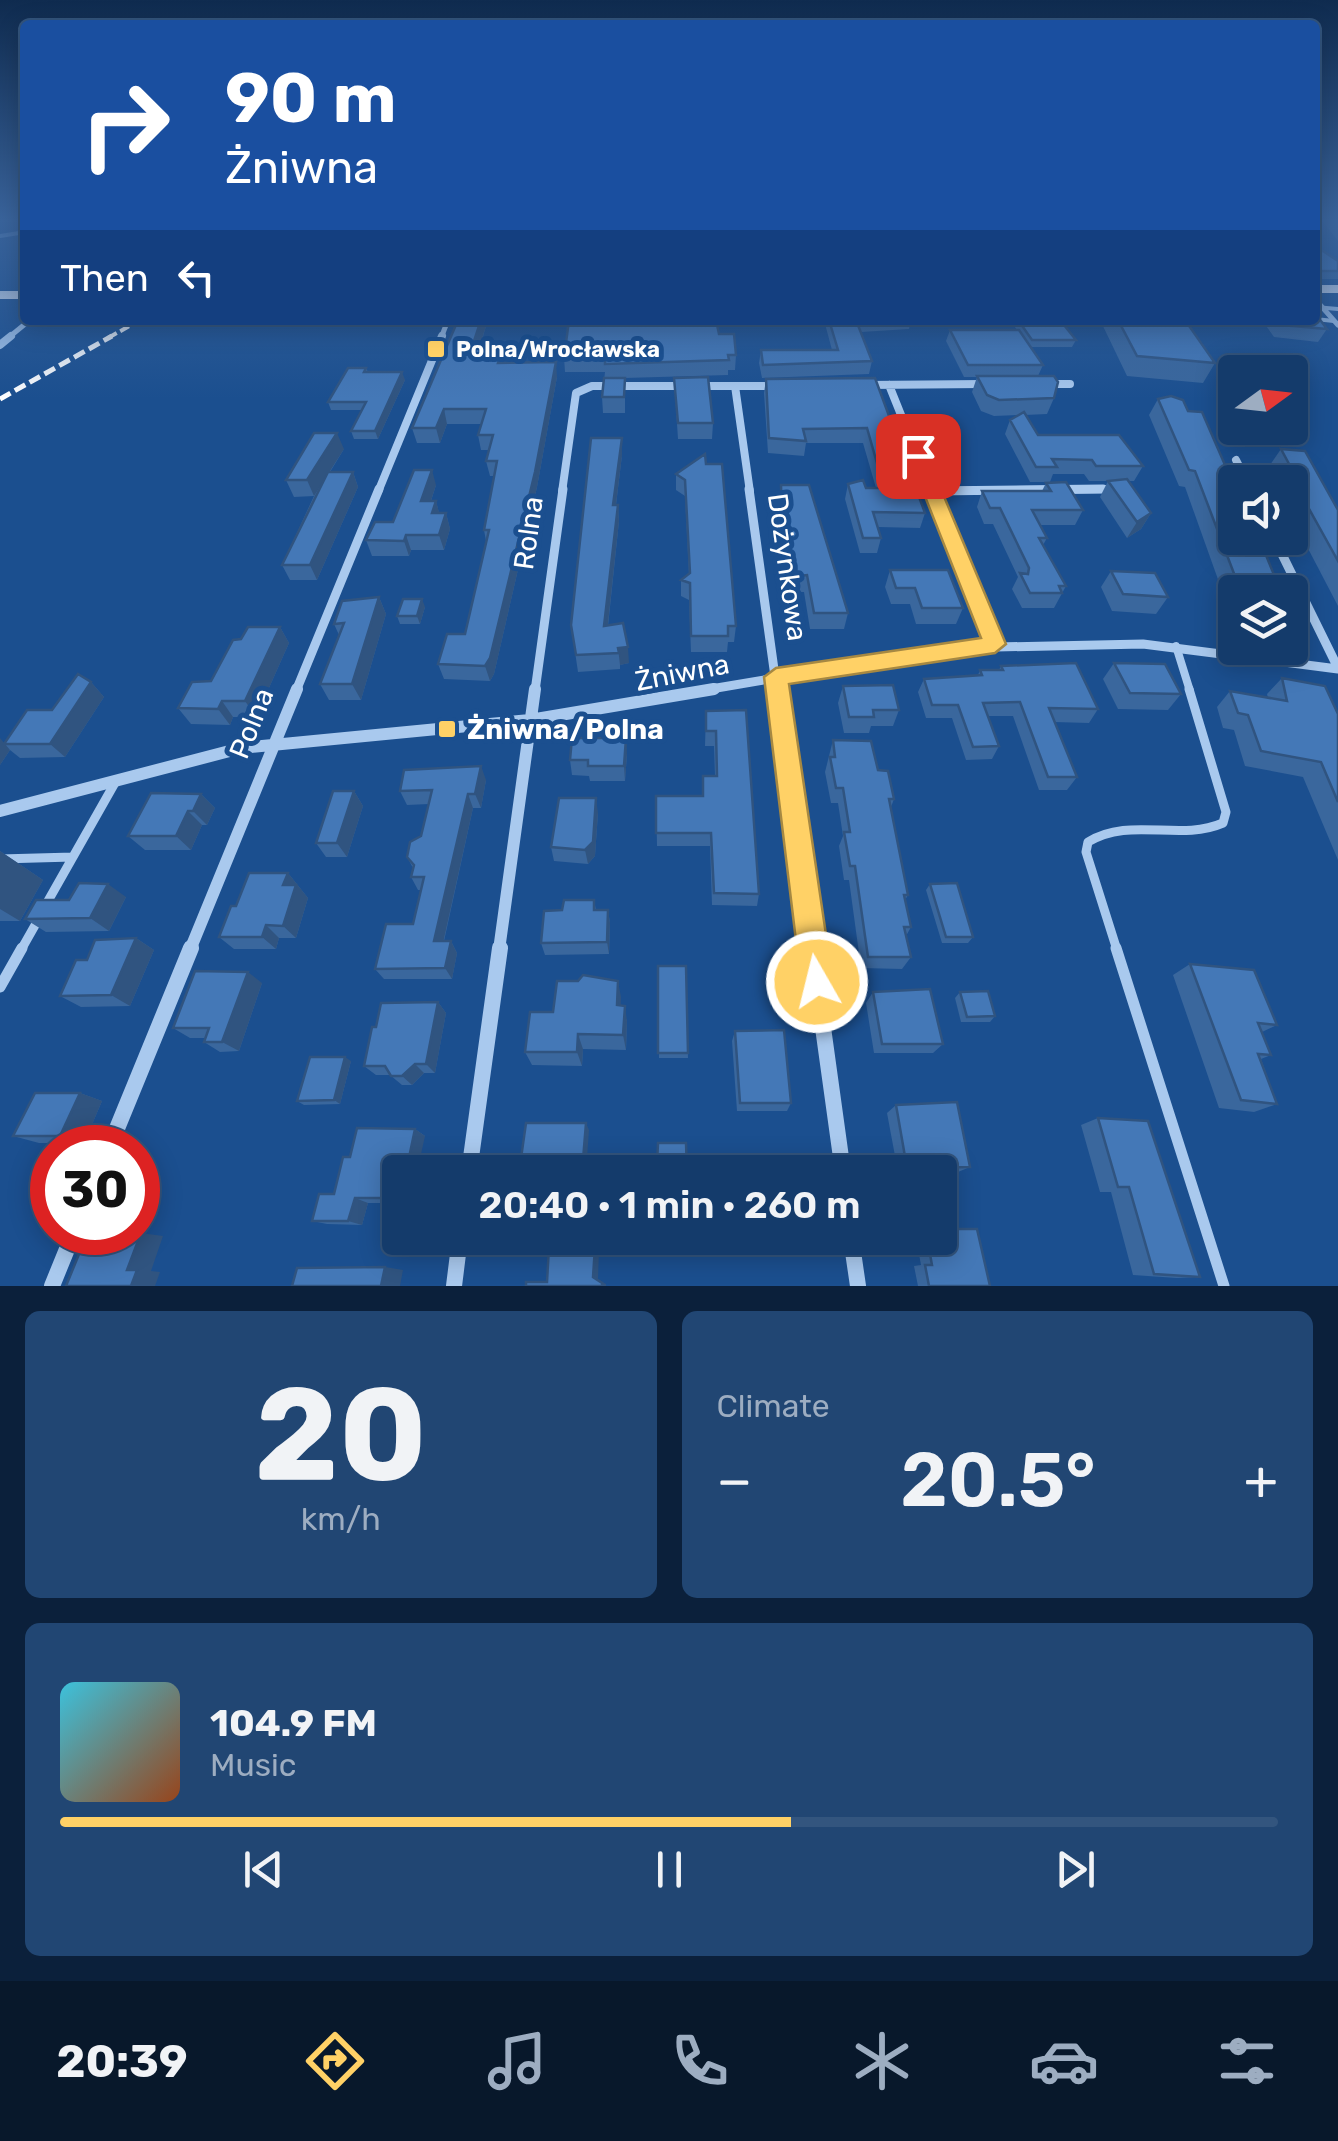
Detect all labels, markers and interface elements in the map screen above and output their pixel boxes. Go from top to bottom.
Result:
text: 90 m [225,57,397,140]
icon: right [60,60,190,190]
text: Żniwna [225,141,378,194]
icon: left [169,250,224,305]
text: Then [60,255,149,301]
place label: Polna/Wrocławska [456,336,660,363]
marker: Polna/Wrocławska [425,338,447,360]
north arrow [1218,355,1308,445]
map controls [1218,355,1308,665]
pin [876,414,961,499]
icon: arrive [891,429,946,484]
button: sound [1218,465,1308,555]
street label: Dożynkowa [761,491,814,643]
street label: Rolna [507,494,550,572]
button: layers [1218,575,1308,665]
street label: Żniwna [632,647,732,698]
street label: Polna [222,683,280,763]
place label: Żniwna/Polna [467,713,664,746]
marker: Żniwna/Polna [436,718,458,740]
position arrow [765,930,869,1034]
speed limit sign: 30 [30,1125,160,1255]
text: 20:40 · 1 min · 260 m [479,1182,860,1228]
text: 20 [254,1357,427,1512]
text: Climate [717,1387,830,1425]
text: 20.5° [900,1436,1096,1525]
text: − [717,1448,752,1513]
text: + [1244,1448,1278,1513]
text: km/h [301,1500,381,1538]
text: 104.9 FM [210,1700,377,1746]
text: Music [210,1746,296,1784]
icon: previous [236,1842,291,1897]
icon: pause [642,1842,697,1897]
icon: next [1048,1842,1103,1897]
icon: directions [300,2026,370,2096]
icon: music [482,2026,552,2096]
icon: phone [665,2026,735,2096]
icon: climate [847,2026,917,2096]
icon: car [1029,2026,1099,2096]
icon: filters [1212,2026,1282,2096]
text: 20:39 [56,2035,188,2088]

